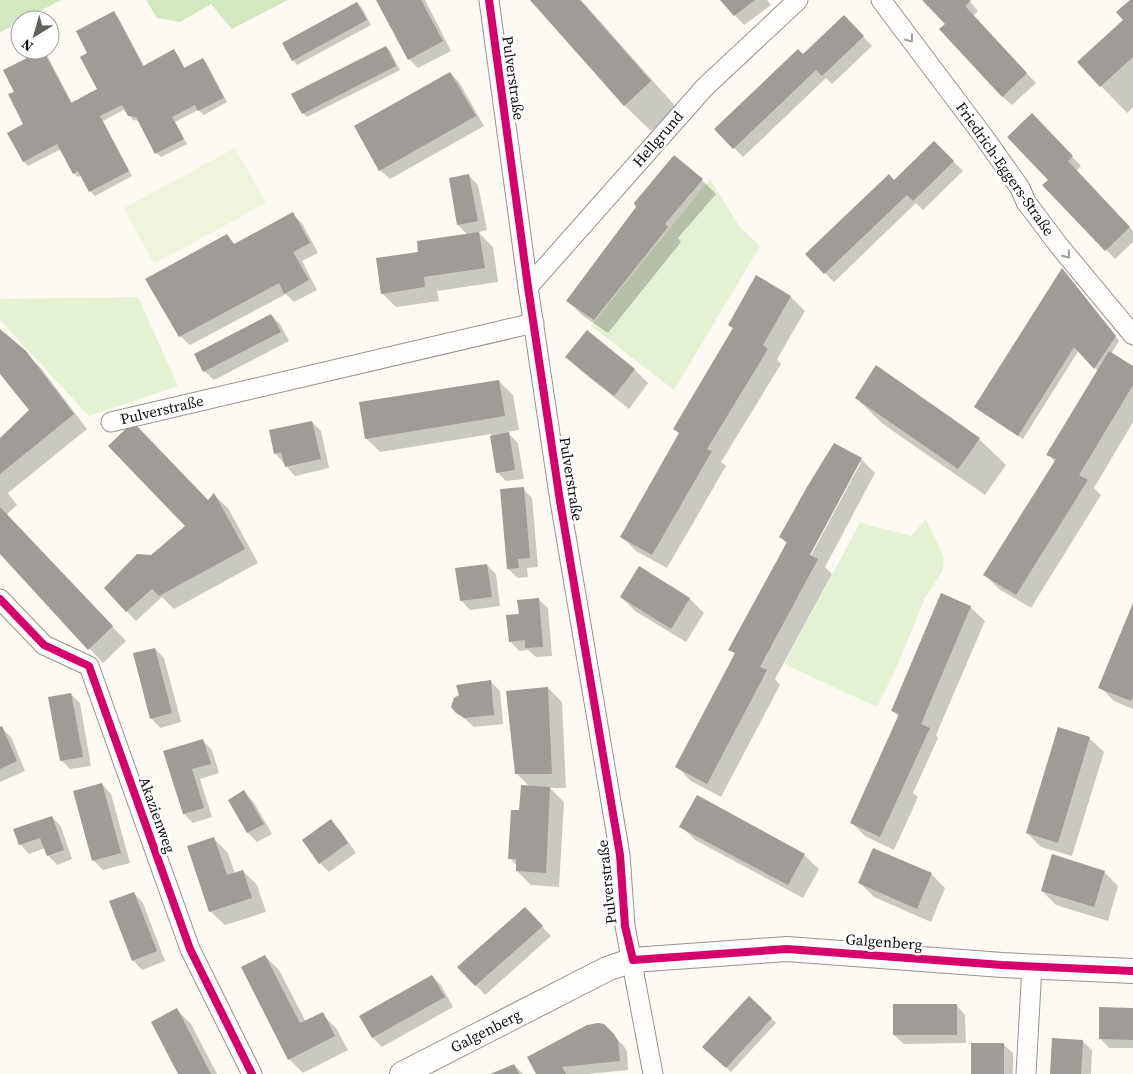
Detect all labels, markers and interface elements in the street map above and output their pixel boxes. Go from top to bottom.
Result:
north arrow [10,10,60,60]
one-way arrow [905,33,913,42]
text: N [17,34,37,56]
street label: Pulverstraße [497,34,530,122]
street label: Friedrich-Eggers-Straße [951,98,1060,240]
street label: Hellgrund [627,106,688,171]
one-way arrow [1061,250,1070,259]
street label: Pulverstraße [118,390,206,429]
street label: Pulverstraße [554,435,589,523]
street label: Akazienweg [134,774,181,856]
street label: Pulverstraße [592,838,621,925]
street label: Galgenberg [845,928,923,955]
street label: Galgenberg [447,1004,525,1057]

